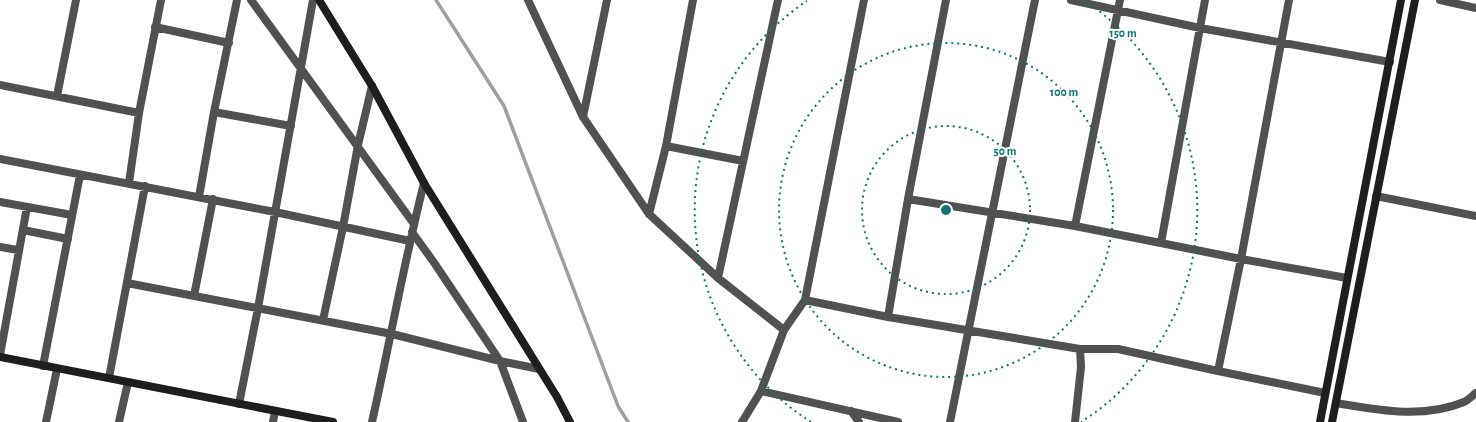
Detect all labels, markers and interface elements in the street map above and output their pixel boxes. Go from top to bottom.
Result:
text: 150 m [1109,27,1137,39]
text: 100 m [1050,86,1078,98]
text: 50 m [994,145,1017,157]
centre of rings [939,203,953,217]

